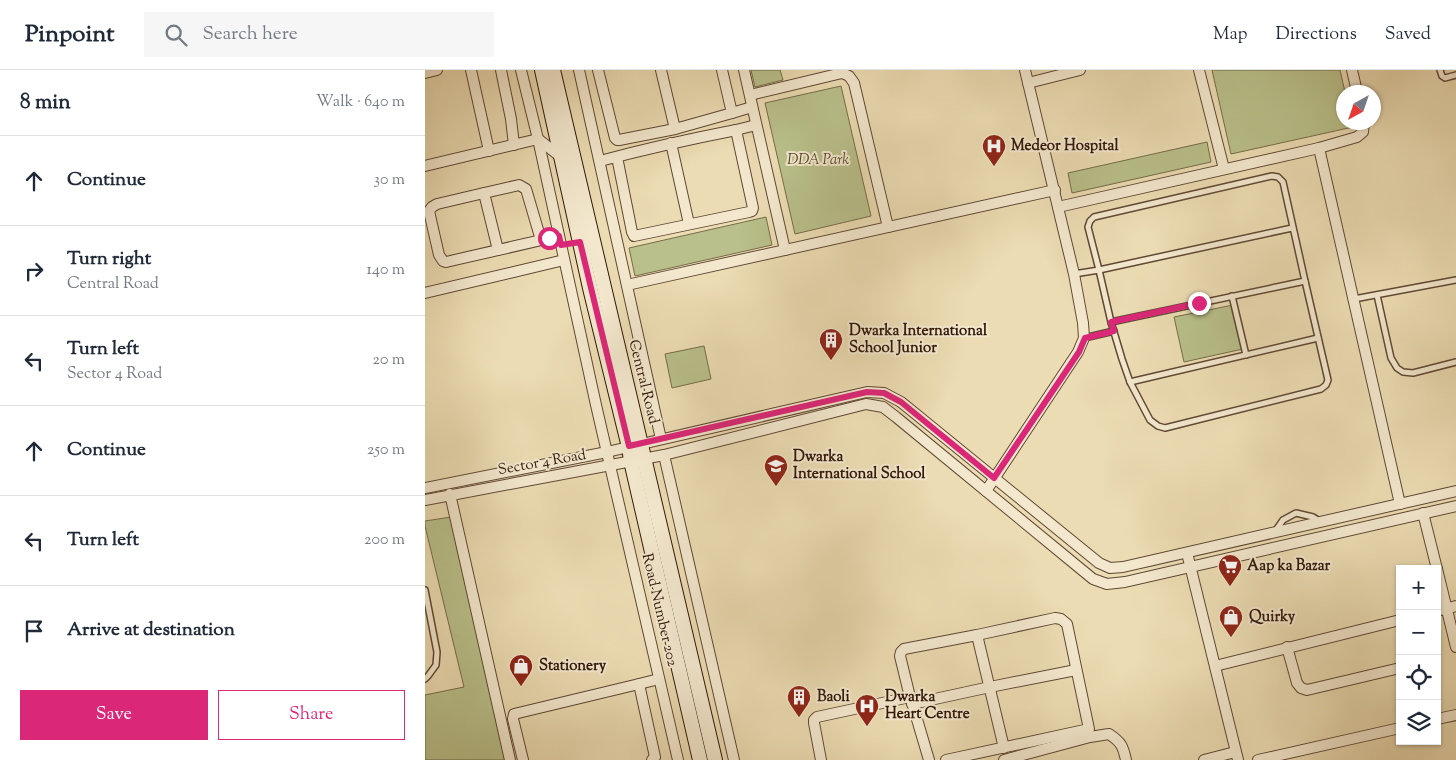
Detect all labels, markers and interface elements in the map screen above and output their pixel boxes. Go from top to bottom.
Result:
search box [144,12,494,57]
text: Pinpoint [25,18,114,52]
icon: search [162,21,190,49]
text: Search here [202,21,298,48]
text: Map [1213,22,1248,48]
text: Directions [1276,22,1357,48]
text: Saved [1385,22,1431,48]
north arrow [1336,85,1381,130]
text: 8 min [20,88,71,118]
text: Walk · 640 m [316,91,405,114]
hospital icon: Medeor Hospital [981,133,1007,167]
place label: Medeor Hospital [1011,136,1119,157]
park label: DDA Park [787,150,849,171]
icon: ahead [20,167,48,195]
text: Continue [67,167,146,194]
text: 30 m [374,169,405,192]
route start [538,227,561,250]
text: Turn right [67,246,151,273]
icon: right [20,257,48,285]
text: 140 m [367,259,405,282]
text: Central Road [67,273,159,296]
route end [1188,292,1211,315]
place label: Dwarka International School Junior [849,321,988,359]
building icon: Dwarka International School Junior [818,327,844,361]
text: Turn left [67,336,139,363]
street label: Central Road [622,338,664,427]
icon: left [20,347,48,375]
text: 20 m [372,349,405,372]
text: Sector 4 Road [67,363,162,386]
icon: ahead [20,437,48,465]
text: Continue [67,437,146,464]
text: 250 m [367,439,405,462]
street label: Sector 4 Road [496,445,588,481]
place label: Dwarka International School [793,447,926,485]
school or university icon: Dwarka International School [763,453,789,487]
icon: left [20,527,48,555]
text: Turn left [67,527,139,554]
text: 200 m [364,529,405,552]
street label: Road Number 202 [636,551,682,669]
supermarket icon: Aap ka Bazar [1217,553,1243,587]
place label: Aap ka Bazar [1247,556,1330,577]
map controls [1396,565,1441,745]
button: + [1396,565,1441,610]
shop icon: Quirky [1218,604,1244,638]
place label: Quirky [1249,607,1296,628]
button: − [1396,610,1441,655]
icon: arrive [20,617,48,645]
text: Arrive at destination [67,617,235,644]
shop icon: Stationery [508,653,534,687]
button: locate [1396,655,1441,700]
place label: Stationery [539,656,607,677]
building icon: Baoli [786,684,812,718]
place label: Baoli [817,687,850,708]
place label: Dwarka Heart Centre [885,687,970,725]
button: Save [20,690,208,740]
button: Share [218,690,405,740]
hospital icon: Dwarka Heart Centre [854,693,880,727]
button: layers [1396,700,1441,745]

